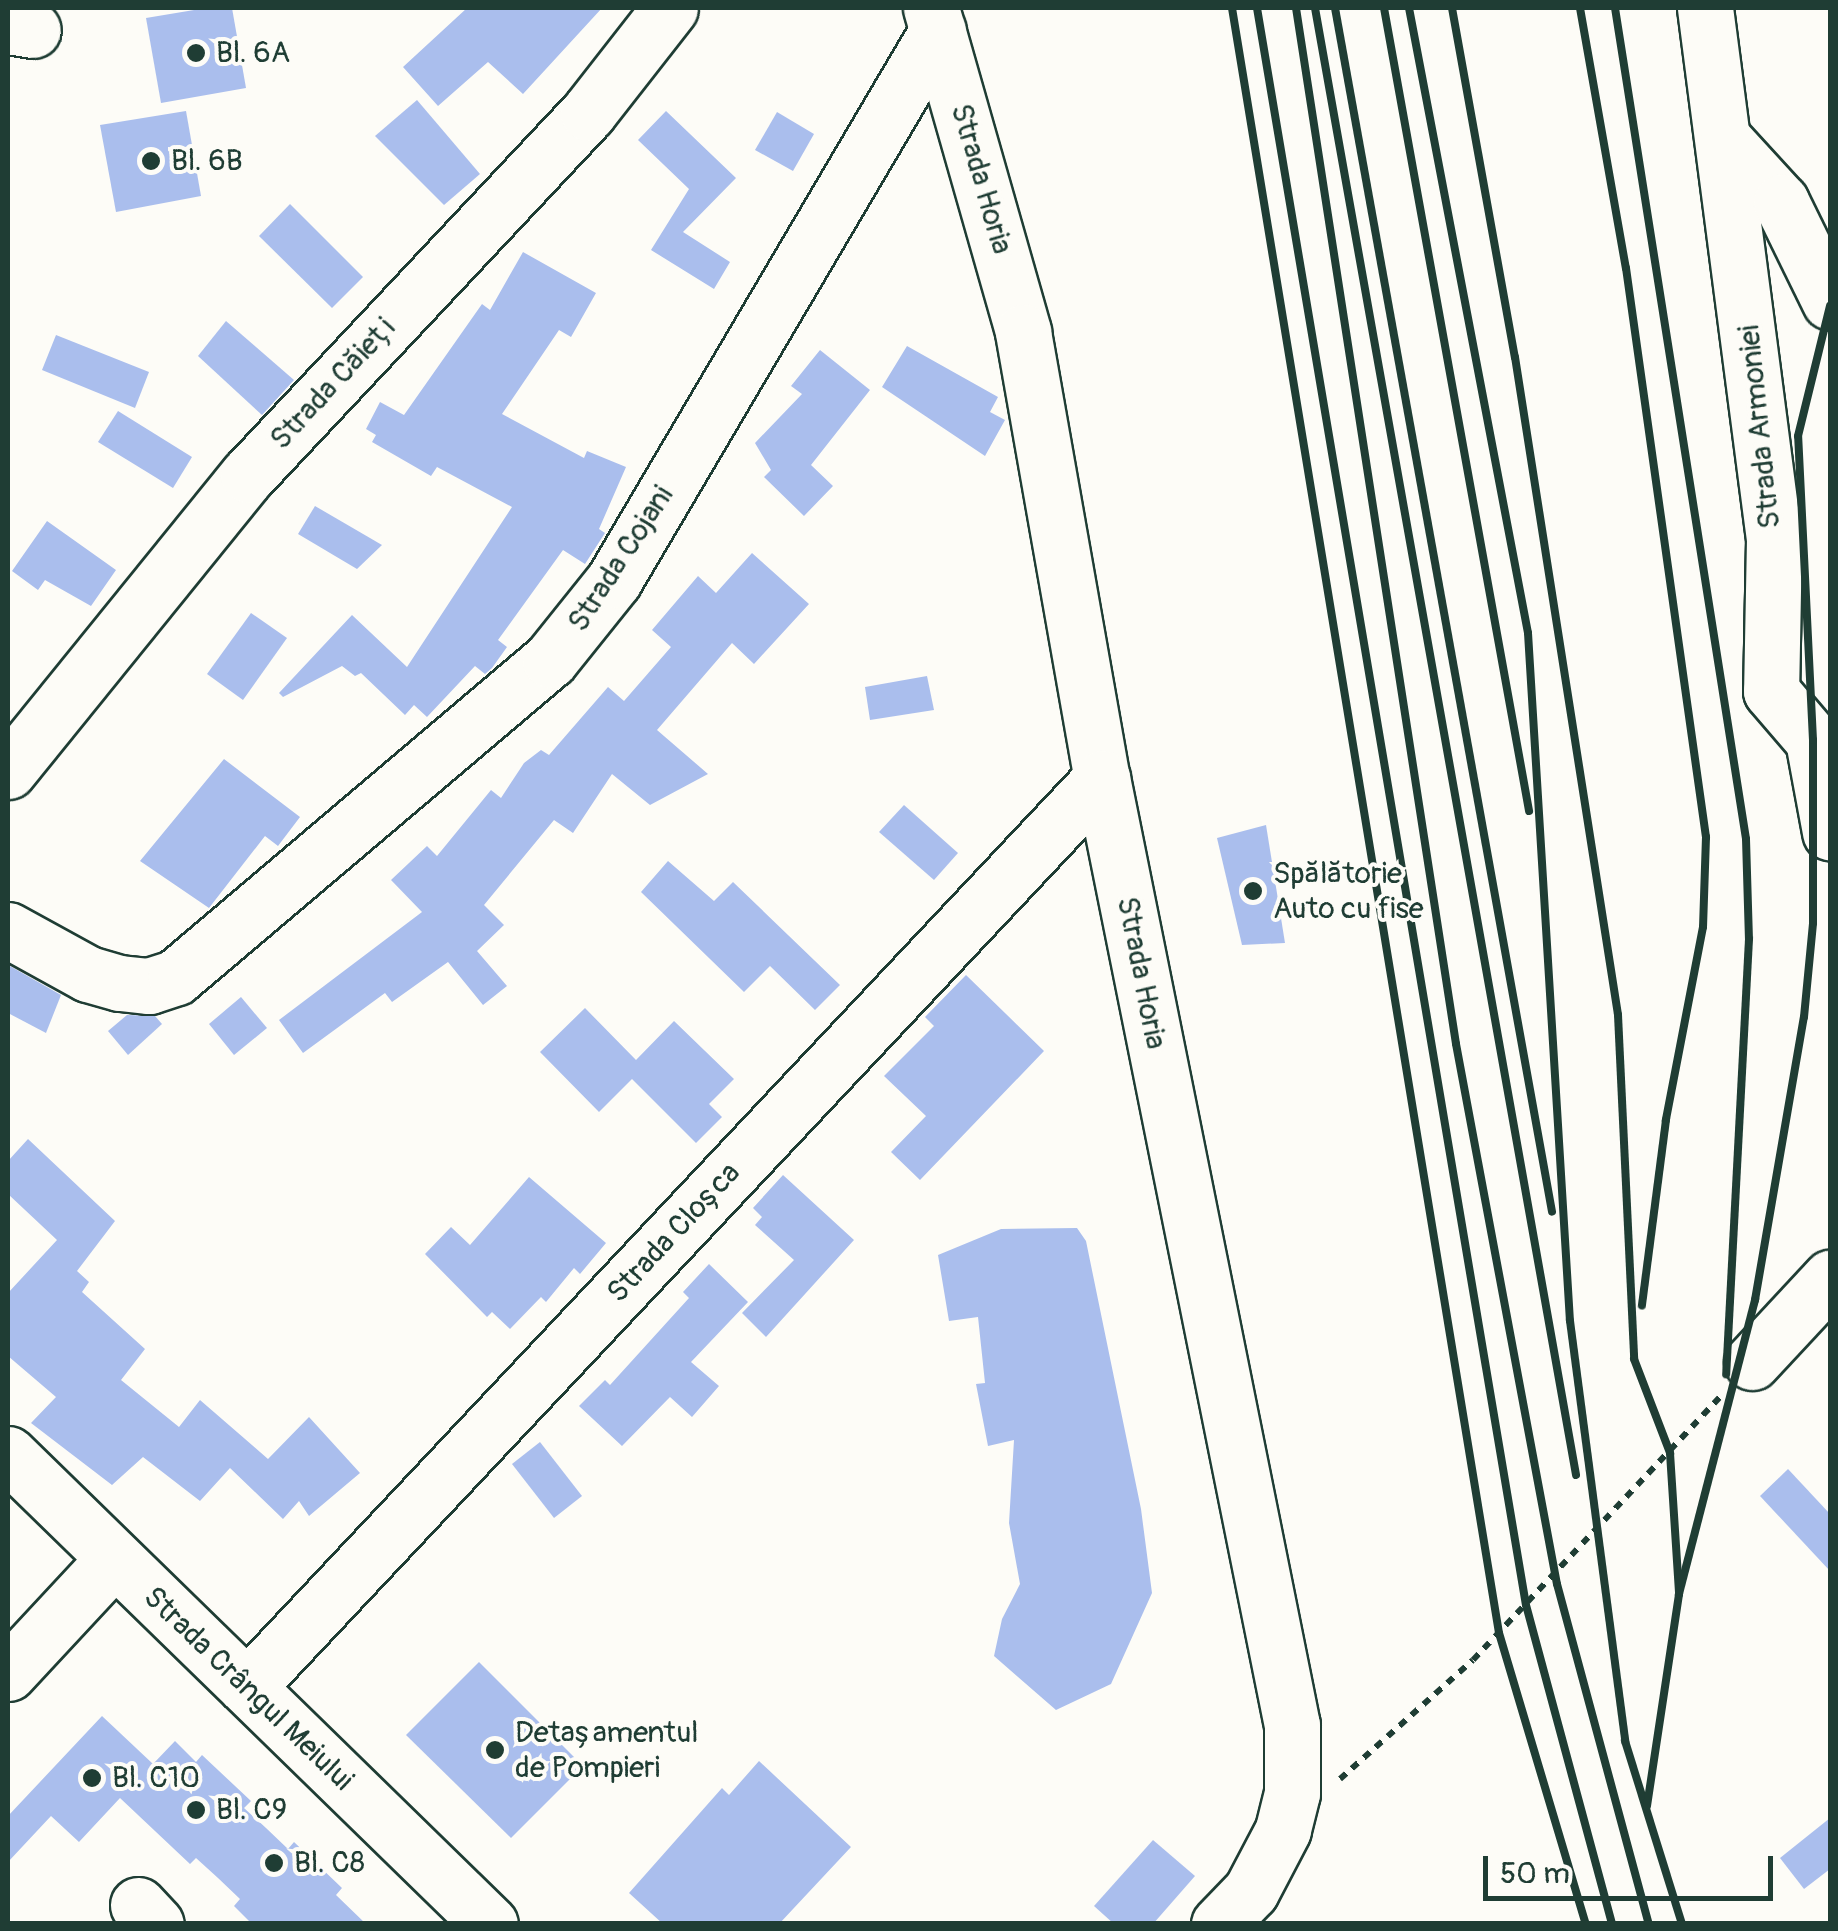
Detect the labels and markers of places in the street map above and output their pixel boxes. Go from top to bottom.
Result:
place label: Bl. 6A [216,35,290,71]
marker: Bl. 6A [185,42,207,64]
place label: Bl. 6B [171,143,243,179]
marker: Bl. 6B [140,150,162,172]
place label: Spălătorie Auto cu fise [1273,856,1424,926]
marker: Spălătorie Auto cu fise [1242,880,1264,902]
place label: Detașamentul de Pompieri [515,1715,698,1786]
marker: Detașamentul de Pompieri [484,1739,506,1761]
place label: Bl. C10 [112,1760,200,1796]
marker: Bl. C10 [81,1767,103,1789]
place label: Bl. C9 [216,1792,287,1828]
marker: Bl. C9 [185,1799,207,1821]
place label: Bl. C8 [294,1845,365,1881]
marker: Bl. C8 [263,1852,285,1874]

